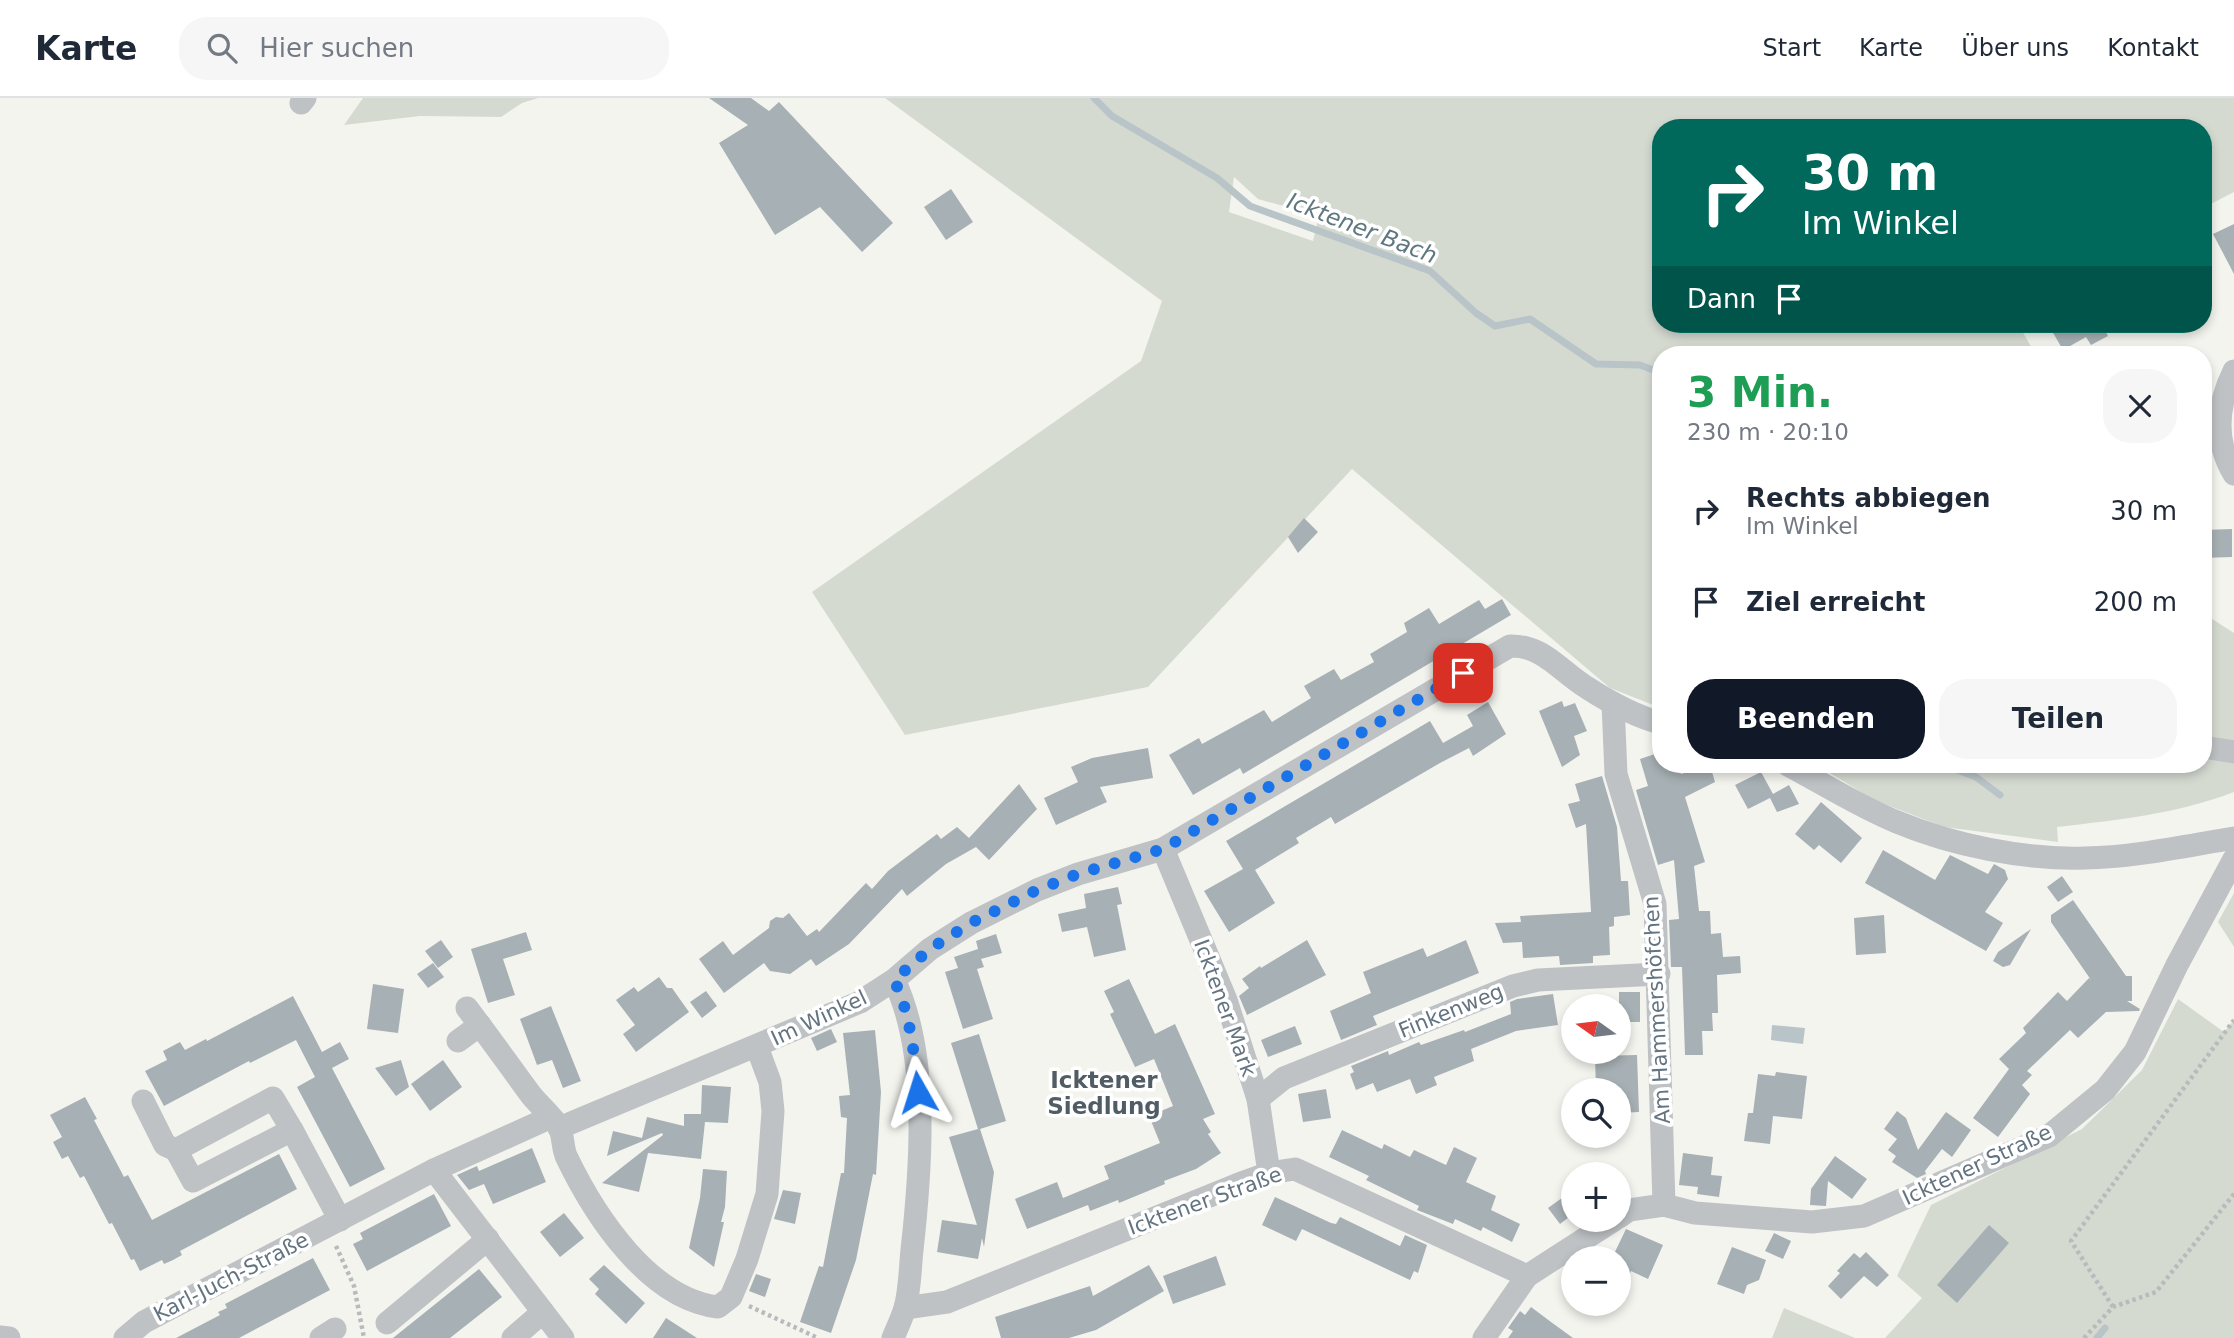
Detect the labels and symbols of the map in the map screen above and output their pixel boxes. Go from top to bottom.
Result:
water label: Icktener Bach [1283,187,1441,269]
pin [1433,643,1493,703]
street label: Am Hammershöfchen [1639,895,1675,1125]
street label: Icktener Mark [1189,936,1261,1081]
street label: Finkenweg [1395,979,1507,1043]
street label: Im Winkel [767,985,871,1051]
north arrow [1561,994,1631,1064]
position arrow [881,1055,955,1129]
district label: Icktener Siedlung [1047,1067,1161,1119]
street label: Icktener Straße [1899,1120,2055,1210]
street label: Icktener Straße [1125,1162,1285,1240]
street label: Karl-Juch-Straße [150,1228,312,1326]

